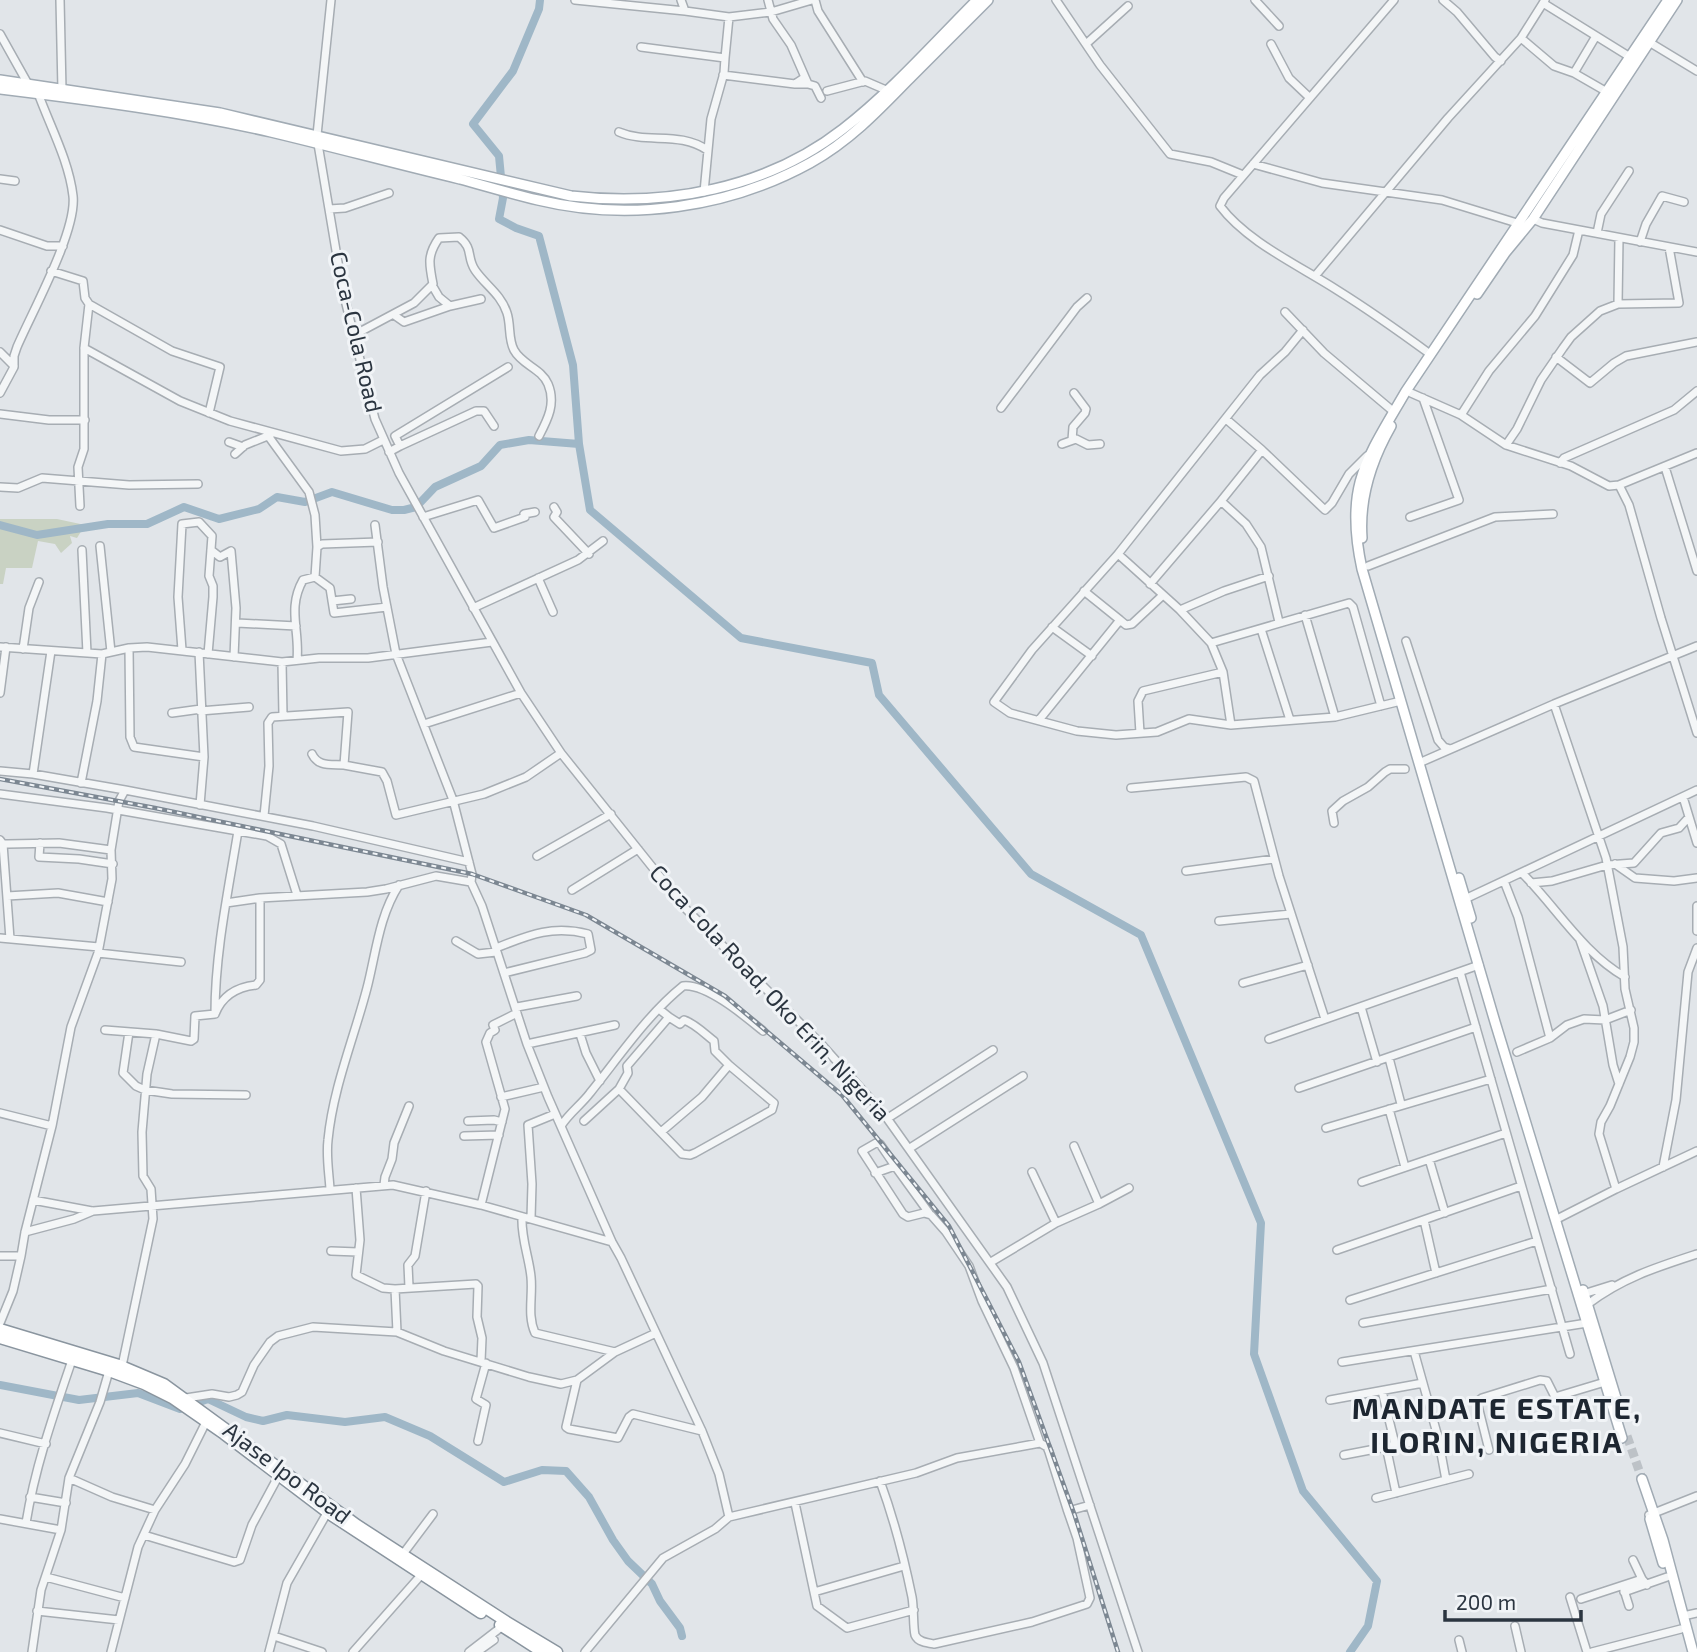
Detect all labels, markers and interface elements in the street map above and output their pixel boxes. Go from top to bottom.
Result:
street label: Coca-Cola Road [325,249,389,415]
street label: Coca Cola Road, Oko Erin, Nigeria [644,858,897,1126]
district label: MANDATE ESTATE, ILORIN, NIGERIA [1352,1389,1642,1459]
street label: Ajase Ipo Road [218,1415,357,1529]
scale bar [1445,1578,1582,1622]
text: 200 m [1456,1589,1516,1614]

